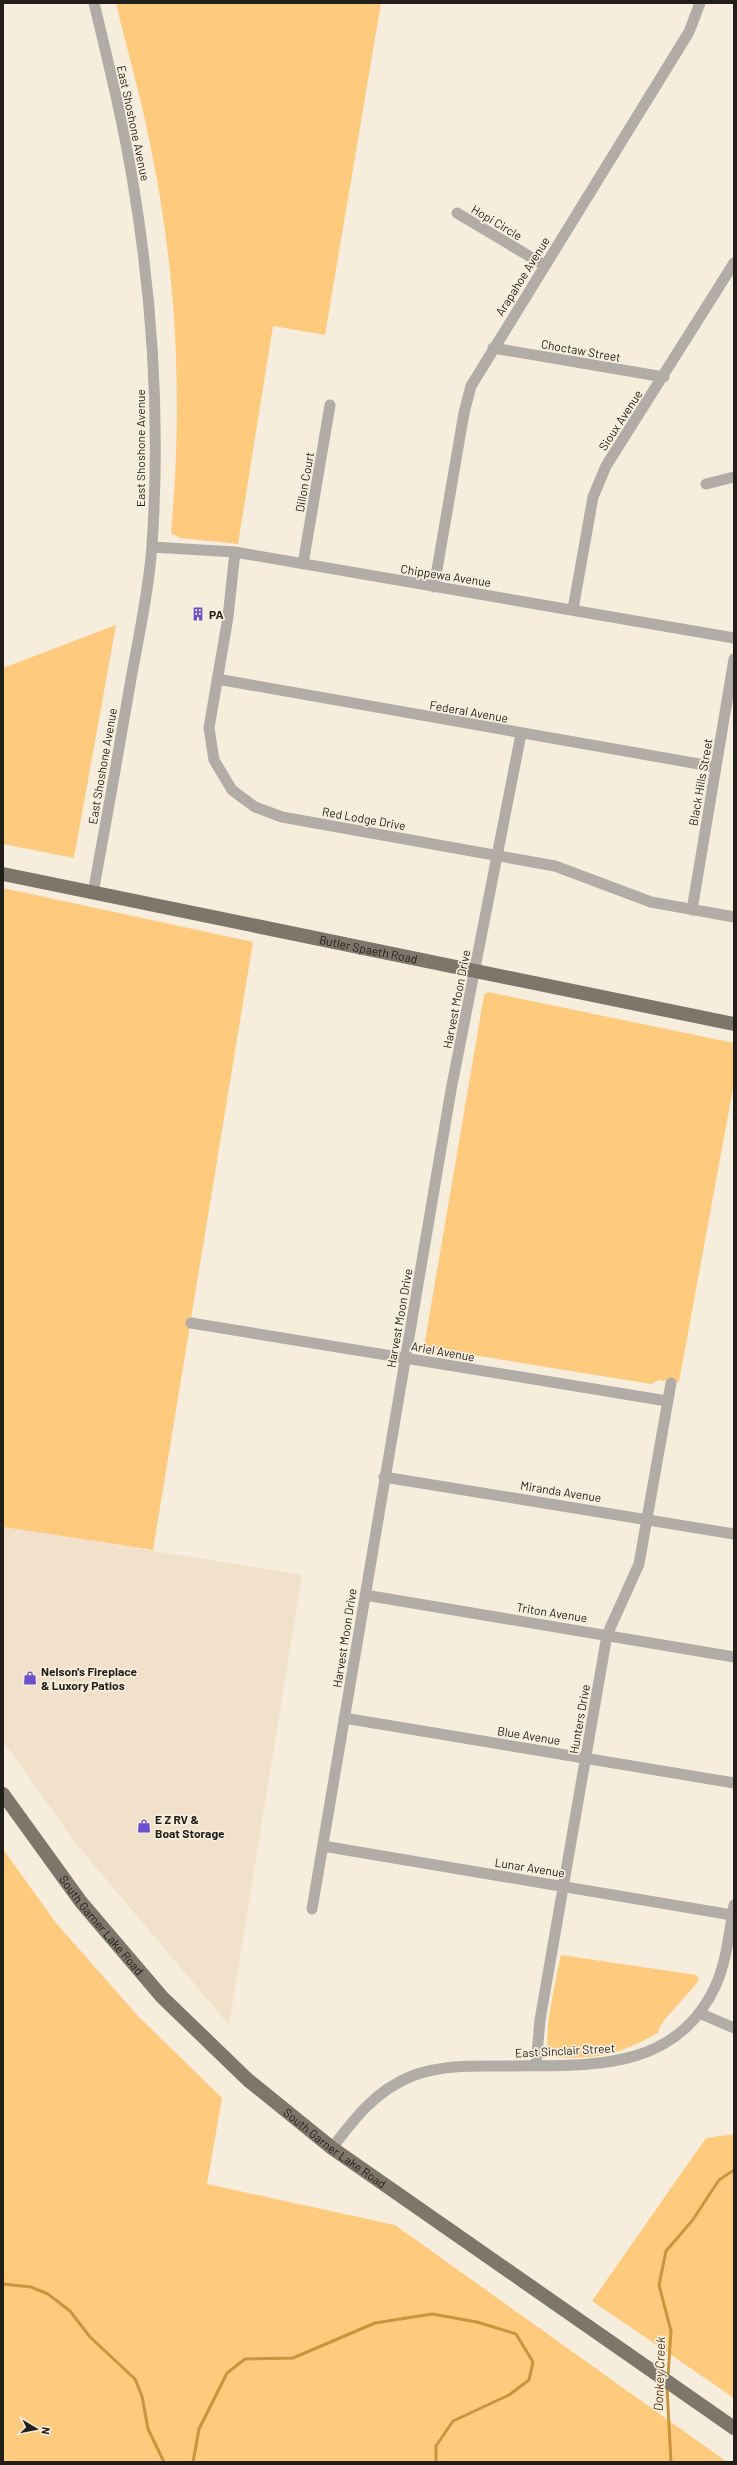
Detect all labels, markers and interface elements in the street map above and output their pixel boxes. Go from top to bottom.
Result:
street label: East Shoshone Avenue [115,64,153,182]
street label: Hopi Circle [469,201,525,243]
street label: Arapahoe Avenue [492,234,552,318]
street label: Choctaw Street [540,336,622,364]
street label: Sioux Avenue [595,387,645,453]
street label: East Shoshone Avenue [133,389,147,507]
street label: Dillon Court [292,451,316,513]
street label: Chippewa Avenue [400,561,492,589]
building icon: PA [190,606,206,622]
place label: PA [209,607,224,621]
street label: Federal Avenue [429,697,509,725]
street label: East Shoshone Avenue [85,707,119,825]
street label: Black Hills Street [685,737,715,827]
street label: Red Lodge Drive [321,804,407,832]
street label: Butler Spaeth Road [318,932,419,966]
street label: Harvest Moon Drive [440,948,472,1050]
street label: Harvest Moon Drive [383,1267,415,1369]
street label: Ariel Avenue [410,1339,476,1363]
street label: Miranda Avenue [520,1478,602,1504]
street label: Harvest Moon Drive [329,1587,359,1689]
street label: Triton Avenue [516,1600,588,1624]
place label: Nelson's Fireplace & Luxory Patios [41,1664,138,1692]
shop icon: Nelson's Fireplace & Luxory Patios [22,1670,38,1686]
street label: Hunters Drive [566,1683,592,1755]
street label: Blue Avenue [496,1723,562,1747]
place label: E Z RV & Boat Storage [155,1812,225,1840]
shop icon: E Z RV & Boat Storage [136,1818,152,1834]
street label: Lunar Avenue [494,1855,566,1879]
street label: South Garner Lake Road [57,1872,147,1977]
street label: East Sinclair Street [515,2040,615,2060]
street label: South Garner Lake Road [281,2105,389,2191]
water label: Donkey Creek [650,2336,668,2411]
north arrow [16,2409,56,2449]
text: N [39,2426,53,2436]

